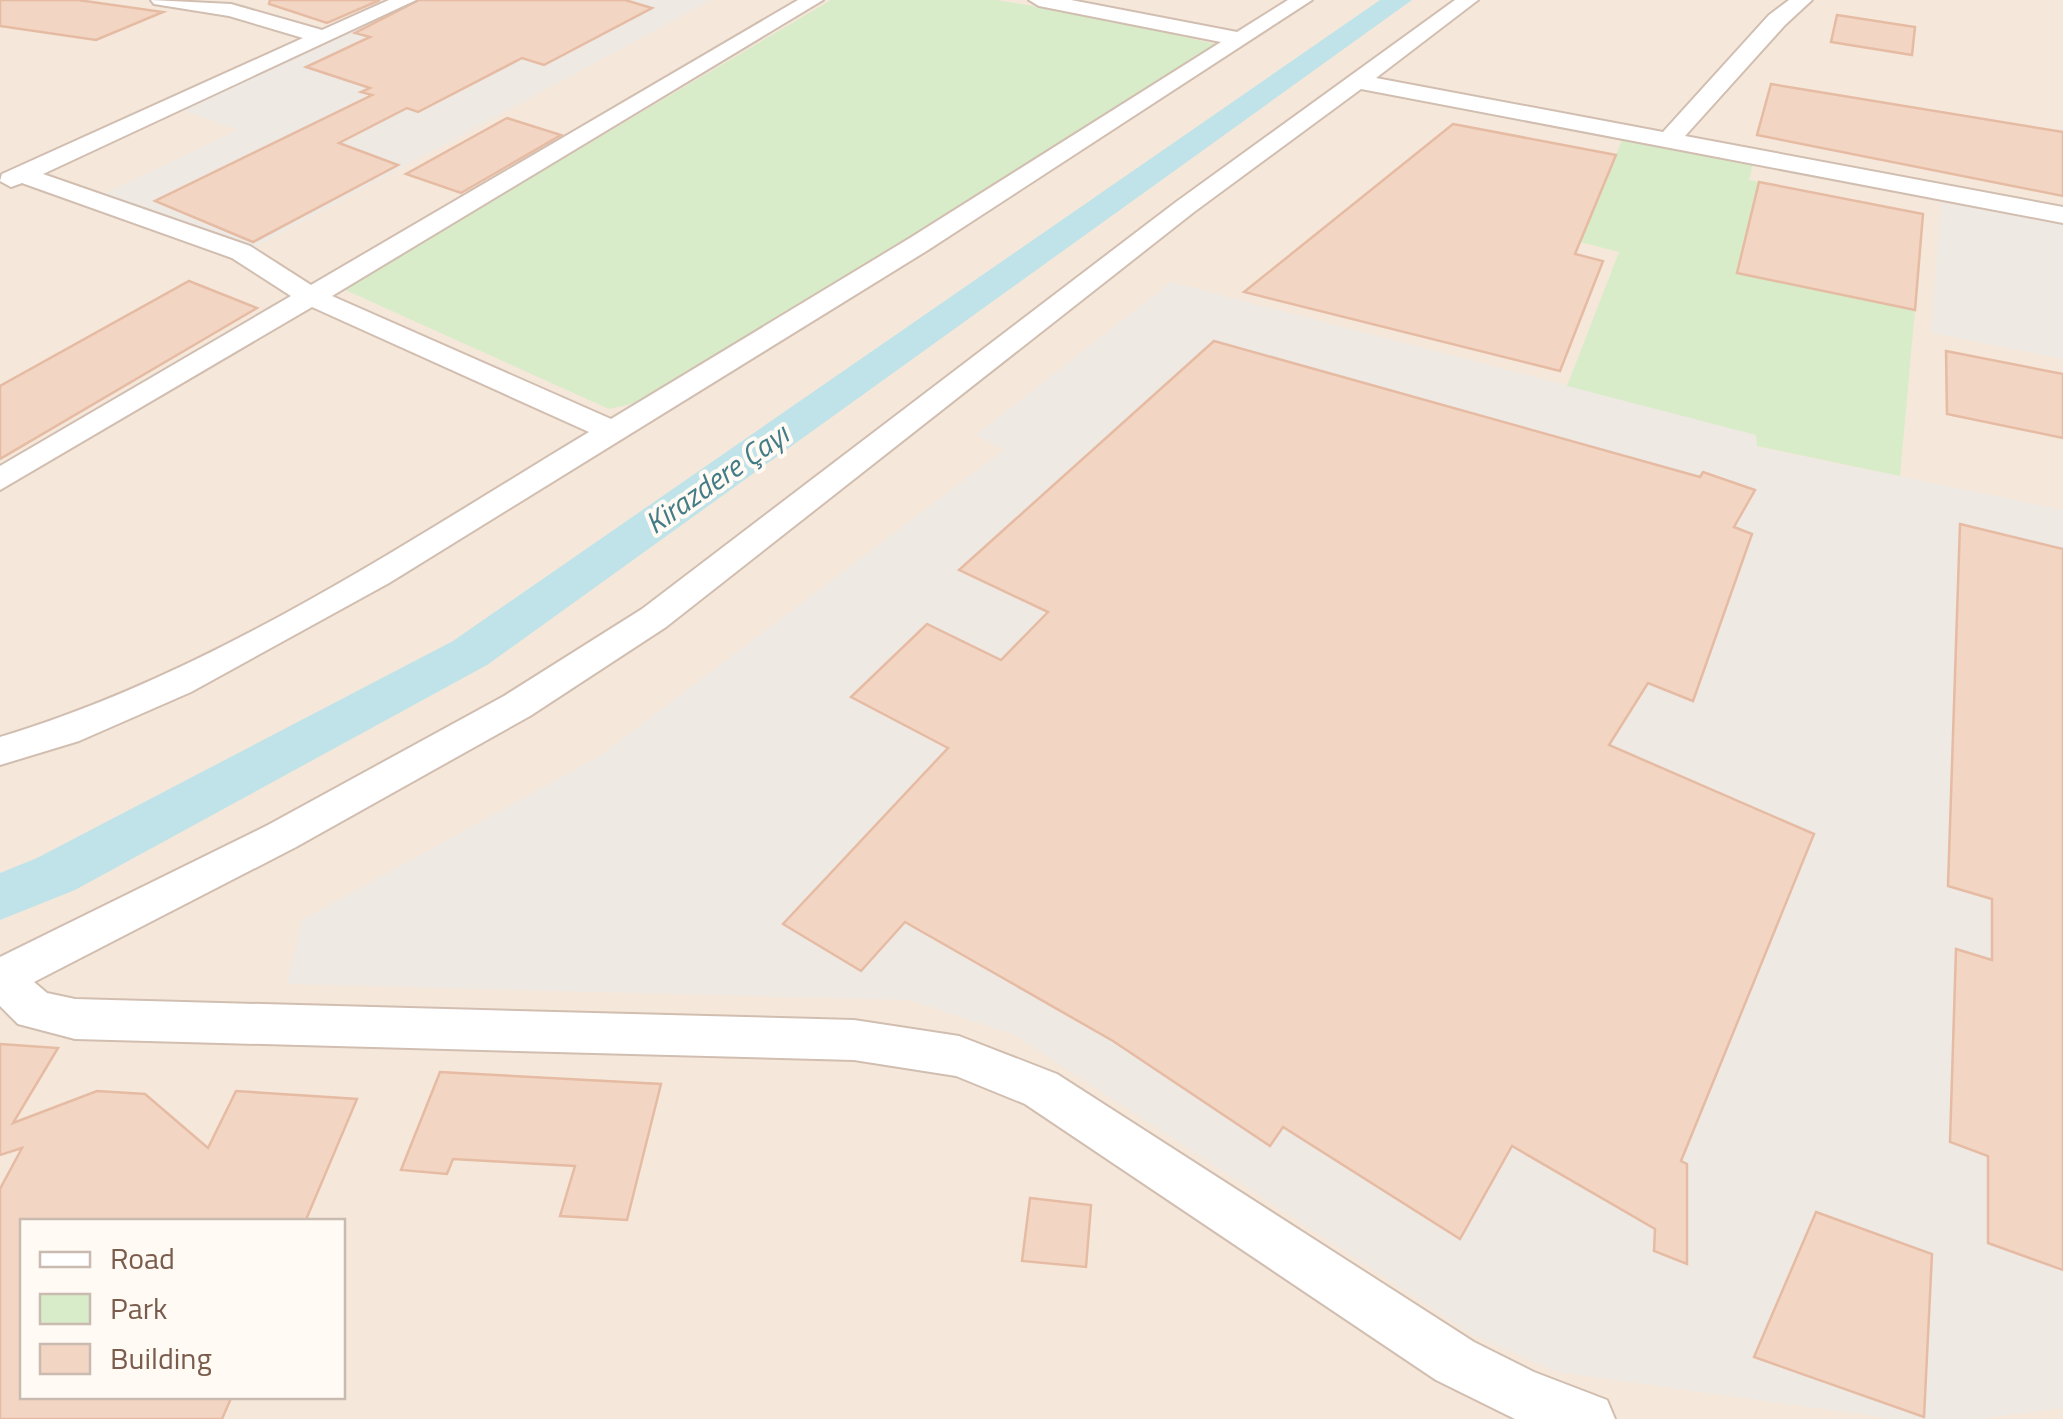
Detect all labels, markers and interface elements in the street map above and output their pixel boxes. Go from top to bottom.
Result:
water label: Kirazdere Çayı [635,411,799,545]
legend [20,1219,345,1399]
text: Road [110,1235,175,1281]
text: Park [110,1285,167,1331]
text: Building [110,1335,212,1381]

